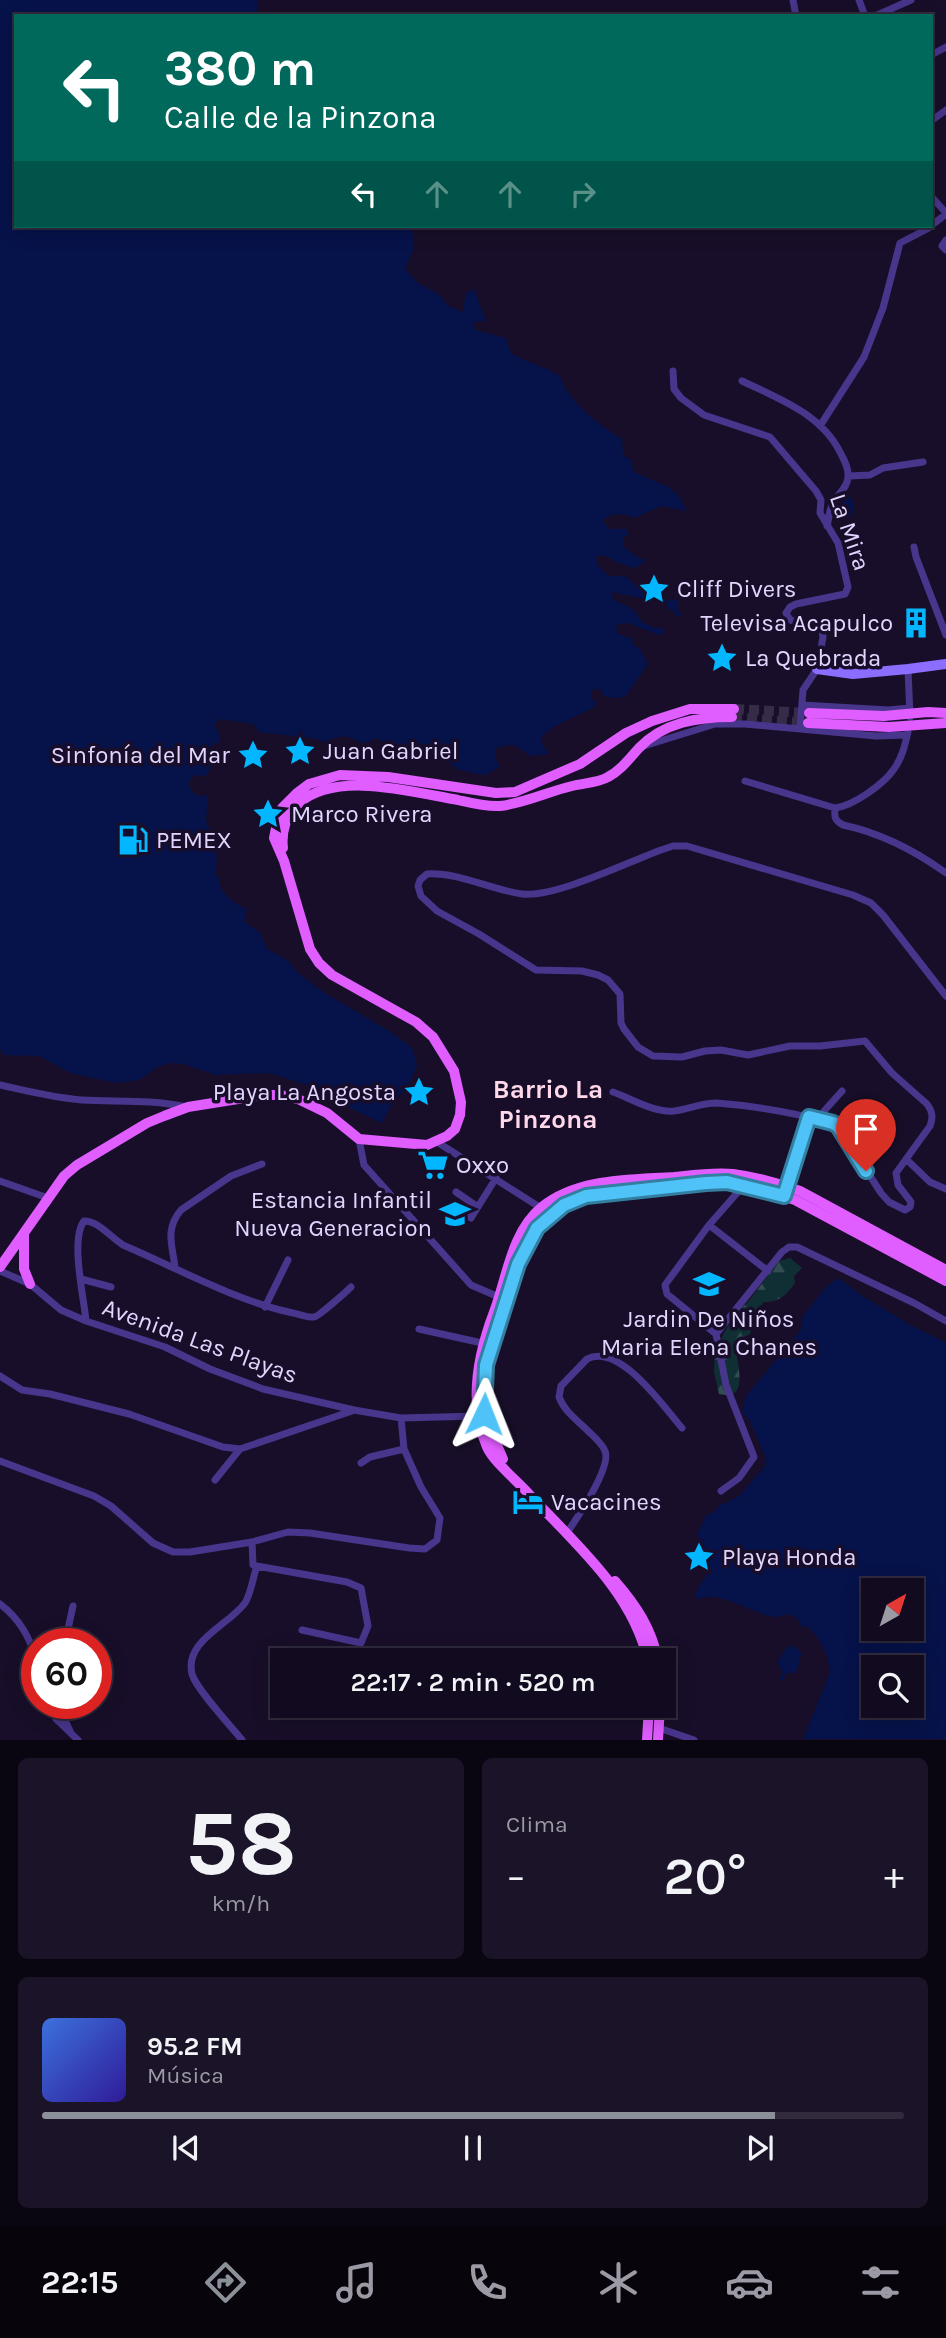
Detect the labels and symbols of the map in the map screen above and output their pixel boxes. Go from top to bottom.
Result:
street label: La Mira [824,490,876,574]
place icon: Cliff Divers [637,572,671,606]
place label: Cliff Divers [677,575,796,603]
building icon: Televisa Acapulco [899,606,933,640]
place label: Televisa Acapulco [701,609,893,637]
place icon: La Quebrada [705,641,739,675]
place label: La Quebrada [745,644,881,672]
place icon: Juan Gabriel [283,734,317,768]
place label: Juan Gabriel [323,737,458,765]
place icon: Sinfonía del Mar [236,738,270,772]
place label: Sinfonía del Mar [51,741,230,769]
place icon: Marco Rivera [251,797,285,831]
place label: Marco Rivera [291,800,433,828]
fuel station icon: PEMEX [116,823,150,857]
place label: PEMEX [156,826,232,854]
district label: Barrio La Pinzona [493,1074,603,1135]
place icon: Playa La Angosta [402,1075,436,1109]
place label: Playa La Angosta [213,1078,396,1106]
pin [836,1099,896,1171]
supermarket icon: Oxxo [416,1148,450,1182]
place label: Oxxo [456,1151,509,1179]
place label: Estancia Infantil Nueva Generacion [234,1186,432,1242]
school or university icon: Estancia Infantil Nueva Generacion [438,1197,472,1231]
school or university icon: Jardin De Niños Maria Elena Chanes [692,1267,726,1301]
street label: Avenida Las Playas [99,1293,301,1389]
place label: Jardin De Niños Maria Elena Chanes [601,1305,817,1361]
position arrow [447,1377,521,1451]
hotel icon: Vacacines [511,1485,545,1519]
place label: Vacacines [551,1488,662,1516]
place icon: Playa Honda [682,1540,716,1574]
place label: Playa Honda [722,1543,856,1571]
north arrow [861,1578,924,1642]
speed limit sign: 60 [21,1628,112,1719]

